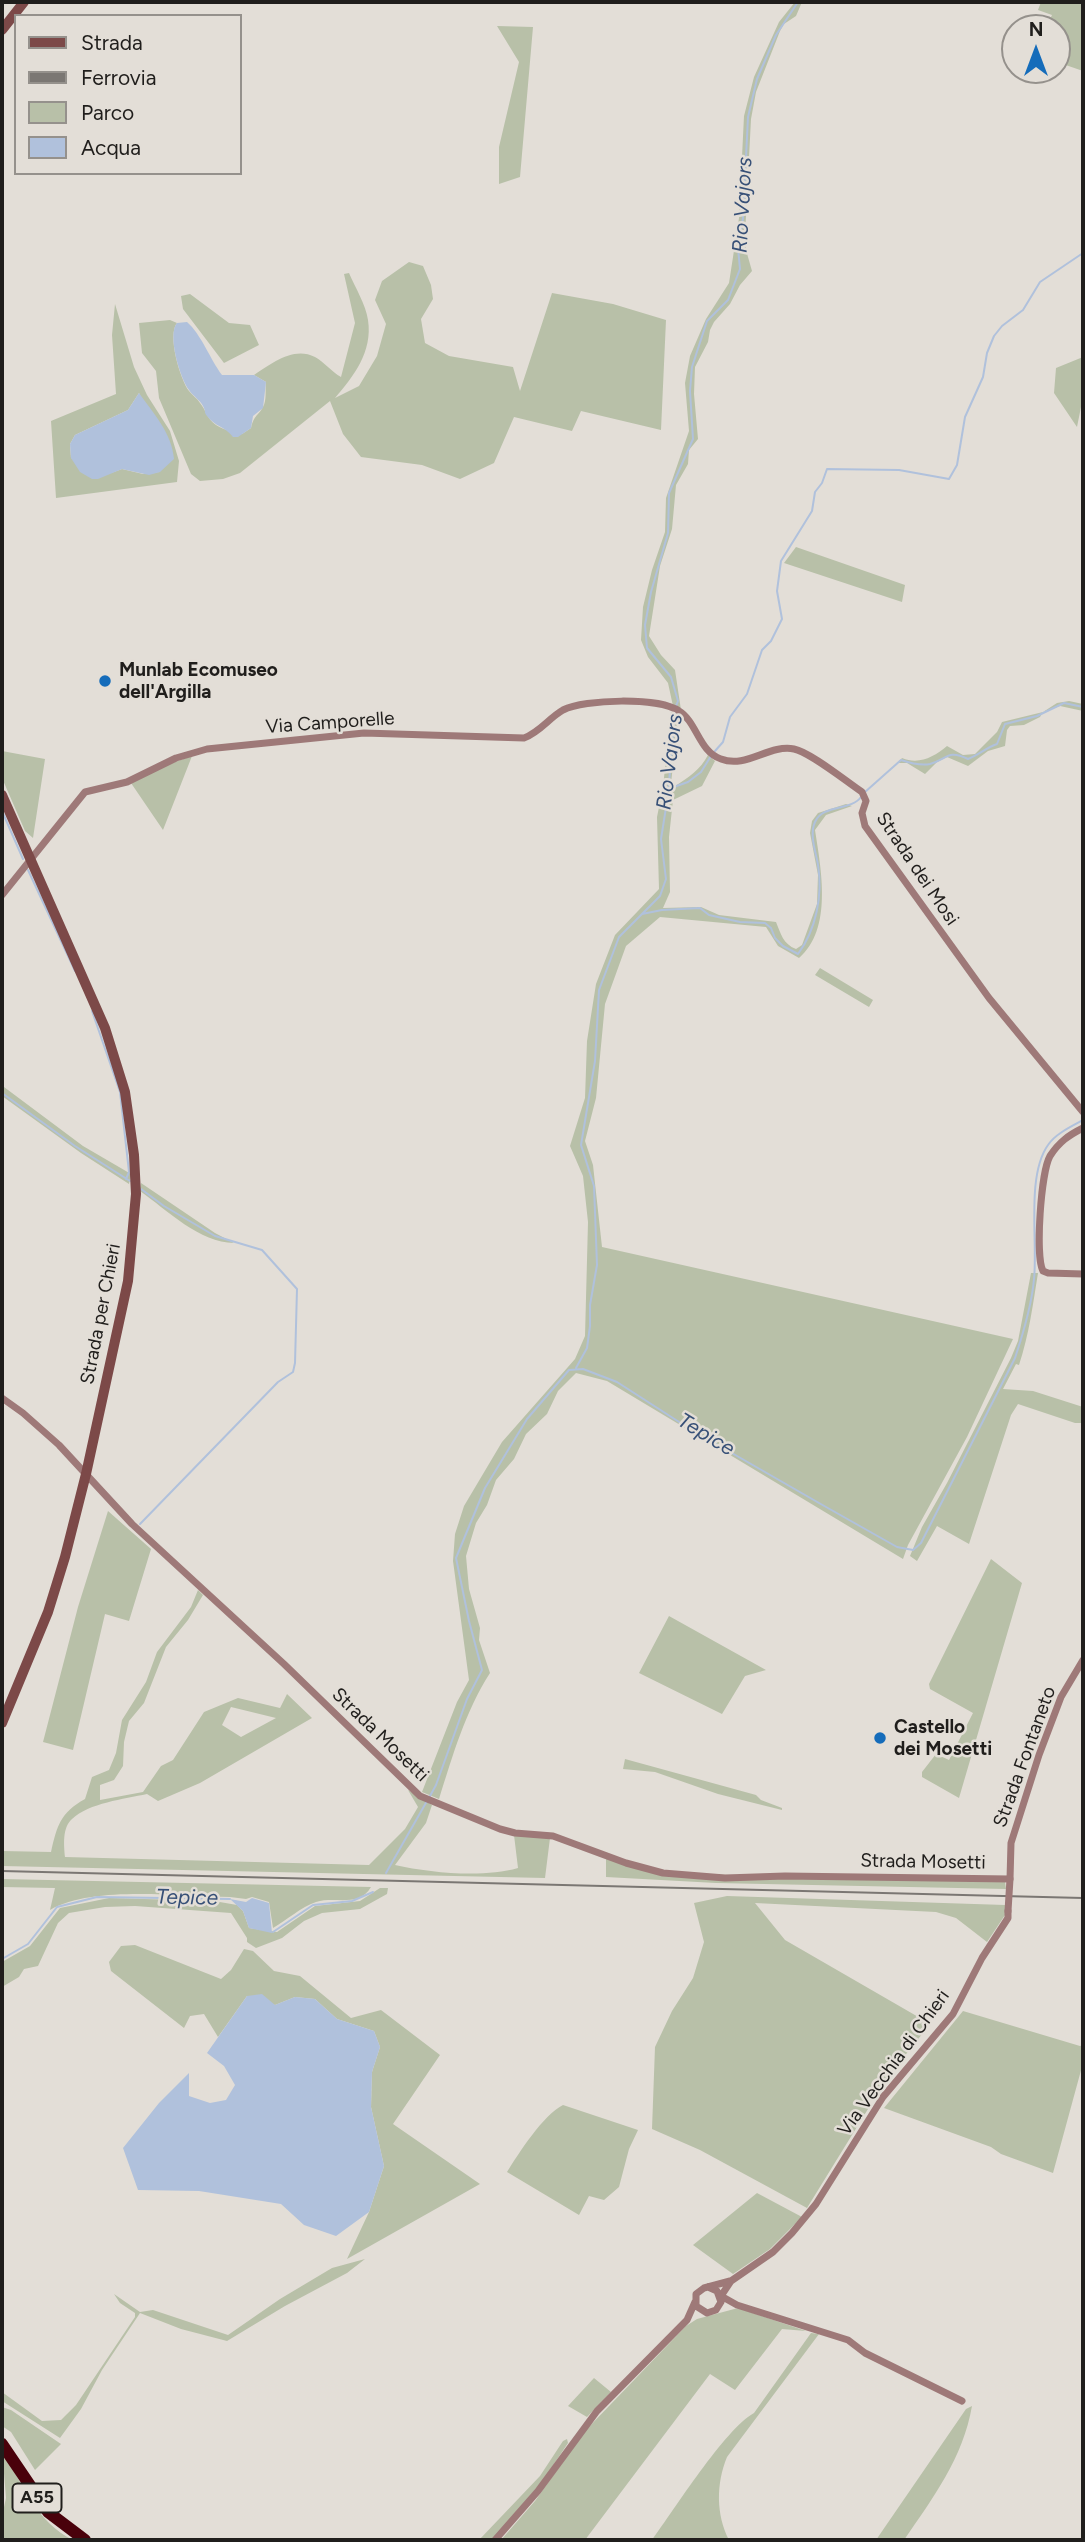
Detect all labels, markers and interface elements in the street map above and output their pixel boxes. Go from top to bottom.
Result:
legend [14,14,242,175]
north arrow [1001,14,1071,84]
text: N [1029,18,1043,41]
text: Strada [81,30,143,55]
text: Ferrovia [81,65,156,90]
text: Parco [81,100,134,125]
text: Acqua [81,135,141,160]
water label: Rio Vajors [728,156,758,254]
place label: Munlab Ecomuseo dell'Argilla [119,659,278,703]
marker: Munlab Ecomuseo dell'Argilla [97,673,113,689]
street label: Via Camporelle [265,707,395,739]
water label: Rio Vajors [652,713,688,811]
street label: Strada dei Mosi [871,808,963,930]
street label: Strada per Chieri [76,1242,126,1386]
water label: Tepice [673,1408,739,1462]
street label: Strada Mosetti [327,1683,433,1787]
street label: Strada Fontaneto [989,1683,1061,1831]
place label: Castello dei Mosetti [894,1716,992,1760]
marker: Castello dei Mosetti [872,1730,888,1746]
street label: Strada Mosetti [860,1850,986,1874]
water label: Tepice [156,1885,218,1911]
street label: Via Vecchia di Chieri [833,1986,955,2140]
road number: A55 [12,2484,61,2512]

